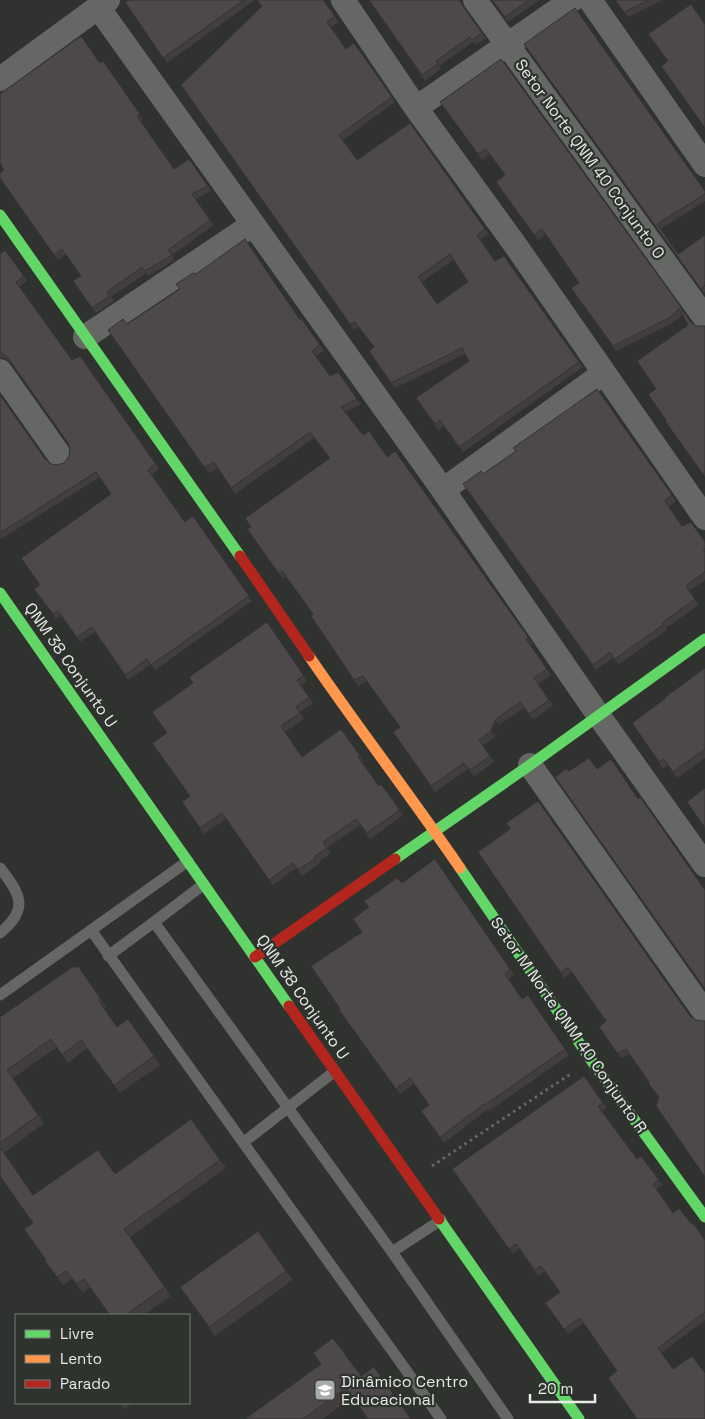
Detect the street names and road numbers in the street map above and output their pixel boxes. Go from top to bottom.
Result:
street label: Setor Norte QNM 40 Conjunto O [510,55,670,263]
street label: QNM 38 Conjunto U [20,598,122,732]
street label: Setor M Norte QNM 40 Conjunto R [486,913,652,1137]
street label: QNM 38 Conjunto U [252,930,354,1064]

